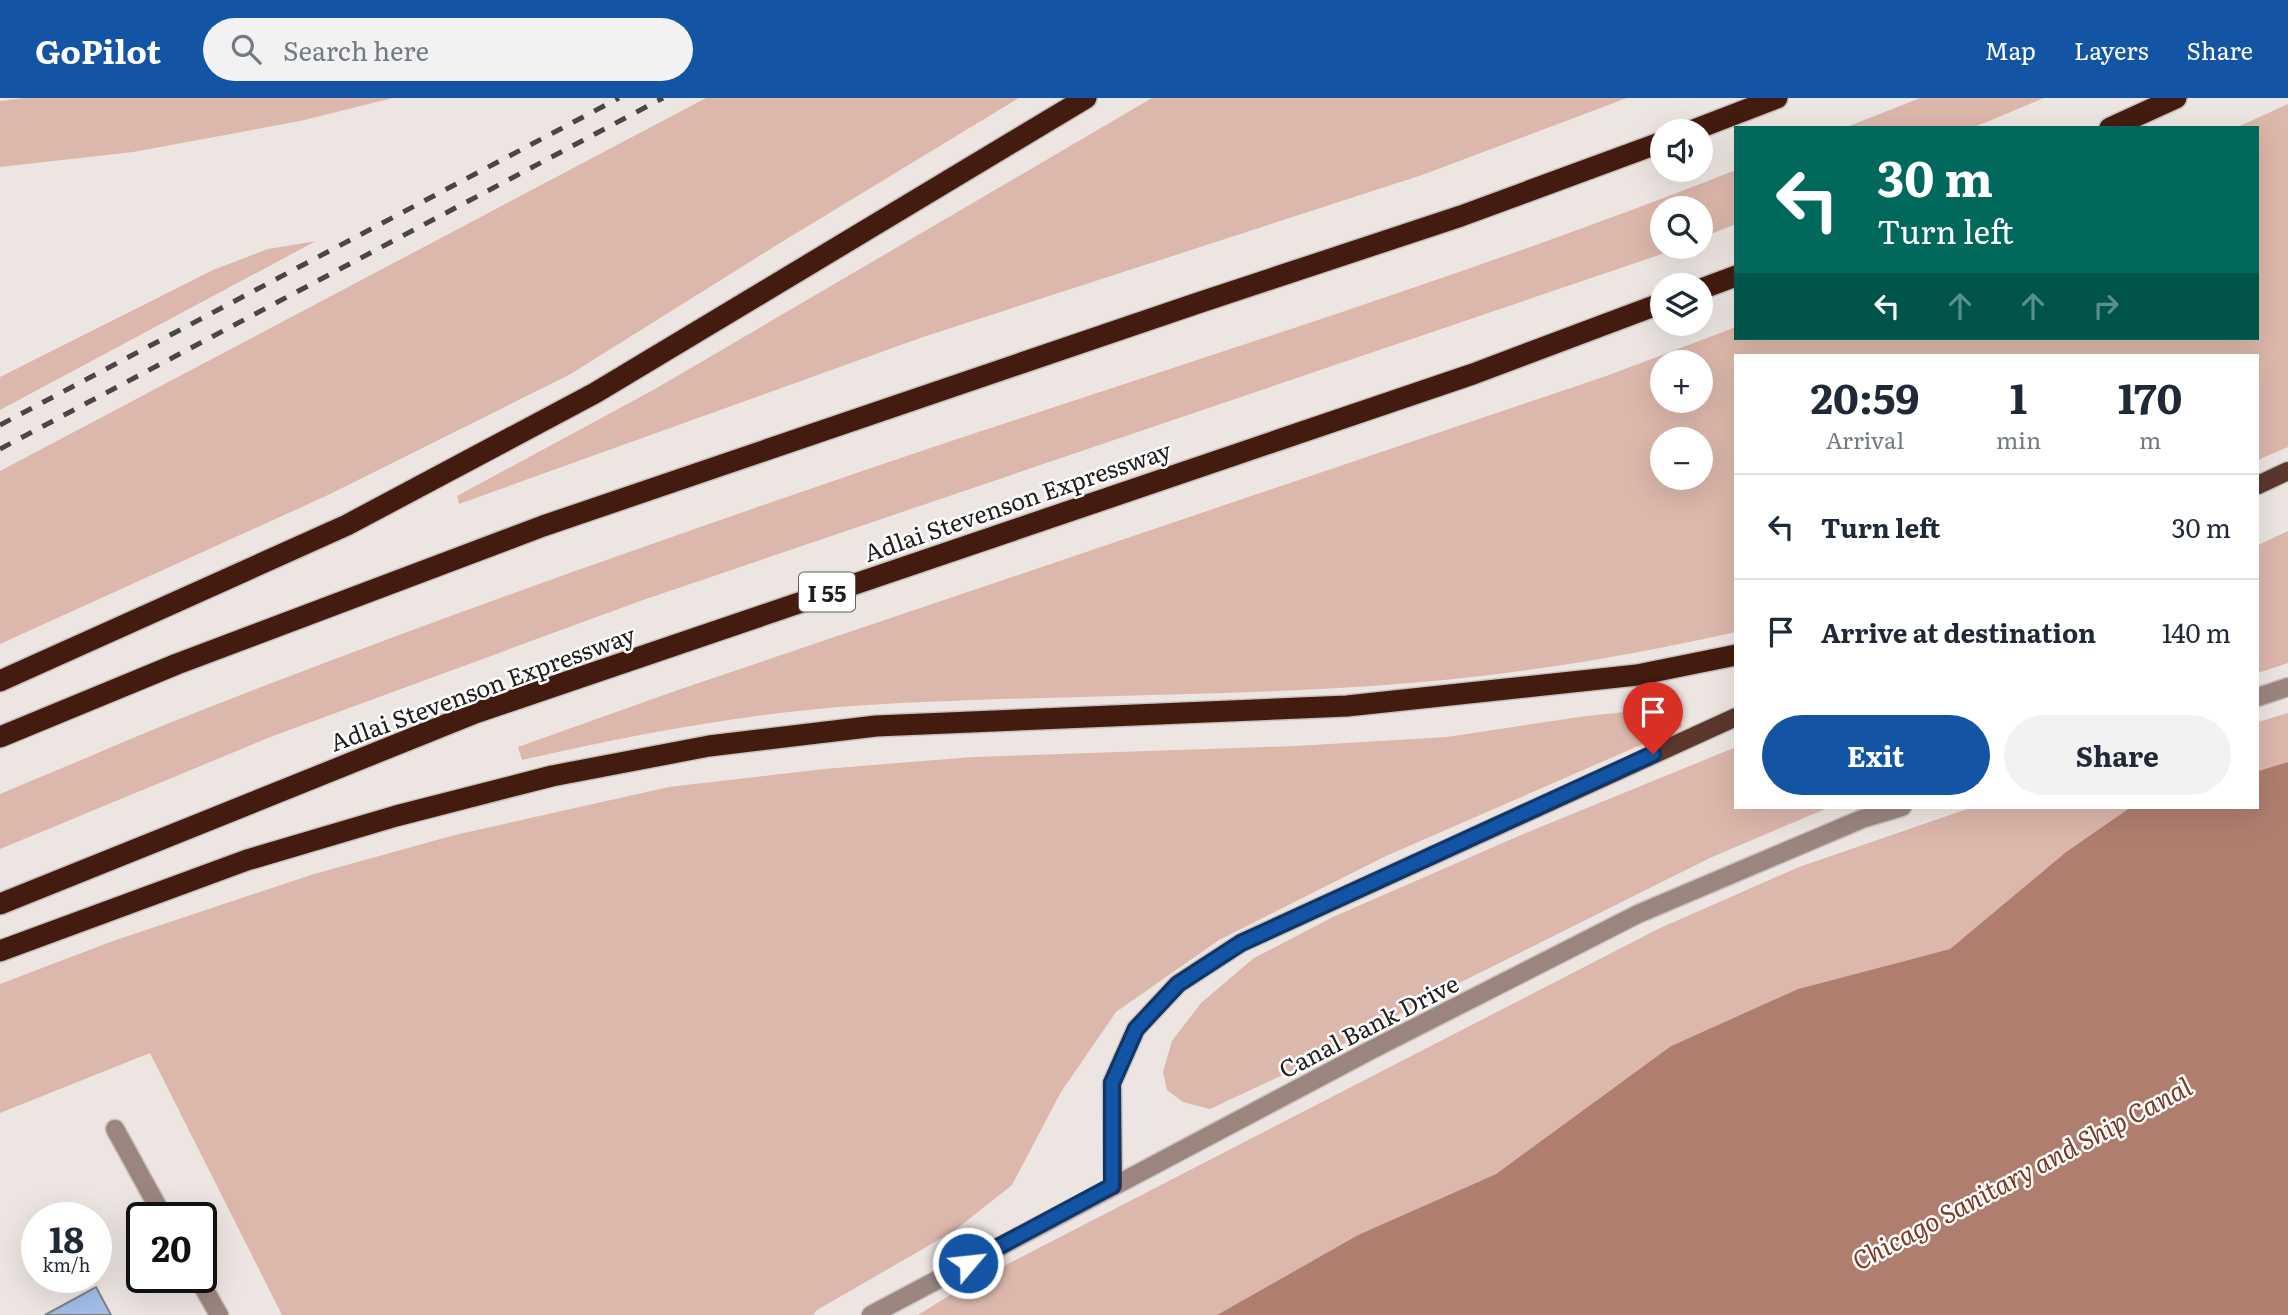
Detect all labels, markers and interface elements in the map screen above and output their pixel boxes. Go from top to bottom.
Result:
search box [203,18,693,81]
text: GoPilot [35,25,161,74]
icon: search [227,30,265,68]
text: Search here [283,30,429,69]
text: Map [1985,32,2036,67]
text: Layers [2074,32,2148,67]
text: Share [2186,32,2253,67]
map controls [1650,119,1713,490]
button: sound [1650,119,1713,182]
text: 30 m [1877,139,1993,212]
icon: left [1762,154,1853,245]
button: search [1650,196,1713,259]
text: Turn left [1877,206,2014,254]
button: layers [1650,273,1713,336]
icon: left [1868,287,1906,325]
icon: ahead [1941,287,1979,325]
icon: ahead [2014,287,2052,325]
icon: right [2087,287,2125,325]
button: + [1650,350,1713,413]
text: 20:59 [1811,365,1919,427]
text: 1 [2010,365,2027,427]
text: 170 [2118,365,2182,427]
text: Arrival [1826,422,1904,456]
text: min [1996,422,2041,456]
text: m [2139,422,2161,456]
button: − [1650,427,1713,490]
street label: Adlai Stevenson Expressway [859,431,1175,569]
text: Turn left [1821,507,1940,546]
text: 30 m [2171,507,2231,546]
icon: left [1762,508,1800,546]
road number: I 55 [799,572,855,612]
text: Arrive at destination [1821,612,2096,651]
text: 140 m [2162,612,2231,651]
icon: arrive [1762,613,1800,651]
street label: Adlai Stevenson Expressway [324,615,640,759]
pin [1623,682,1683,754]
icon: arrive [1634,693,1672,731]
button: Exit [1762,715,1990,795]
button: Share [2004,715,2231,795]
street label: Canal Bank Drive [1272,965,1464,1085]
water label: Chicago Sanitary and Ship Canal [1844,1065,2198,1278]
speed limit sign: 20 [126,1202,217,1293]
text: 18 [49,1212,84,1264]
position arrow [931,1226,1005,1300]
text: km/h [43,1251,90,1278]

